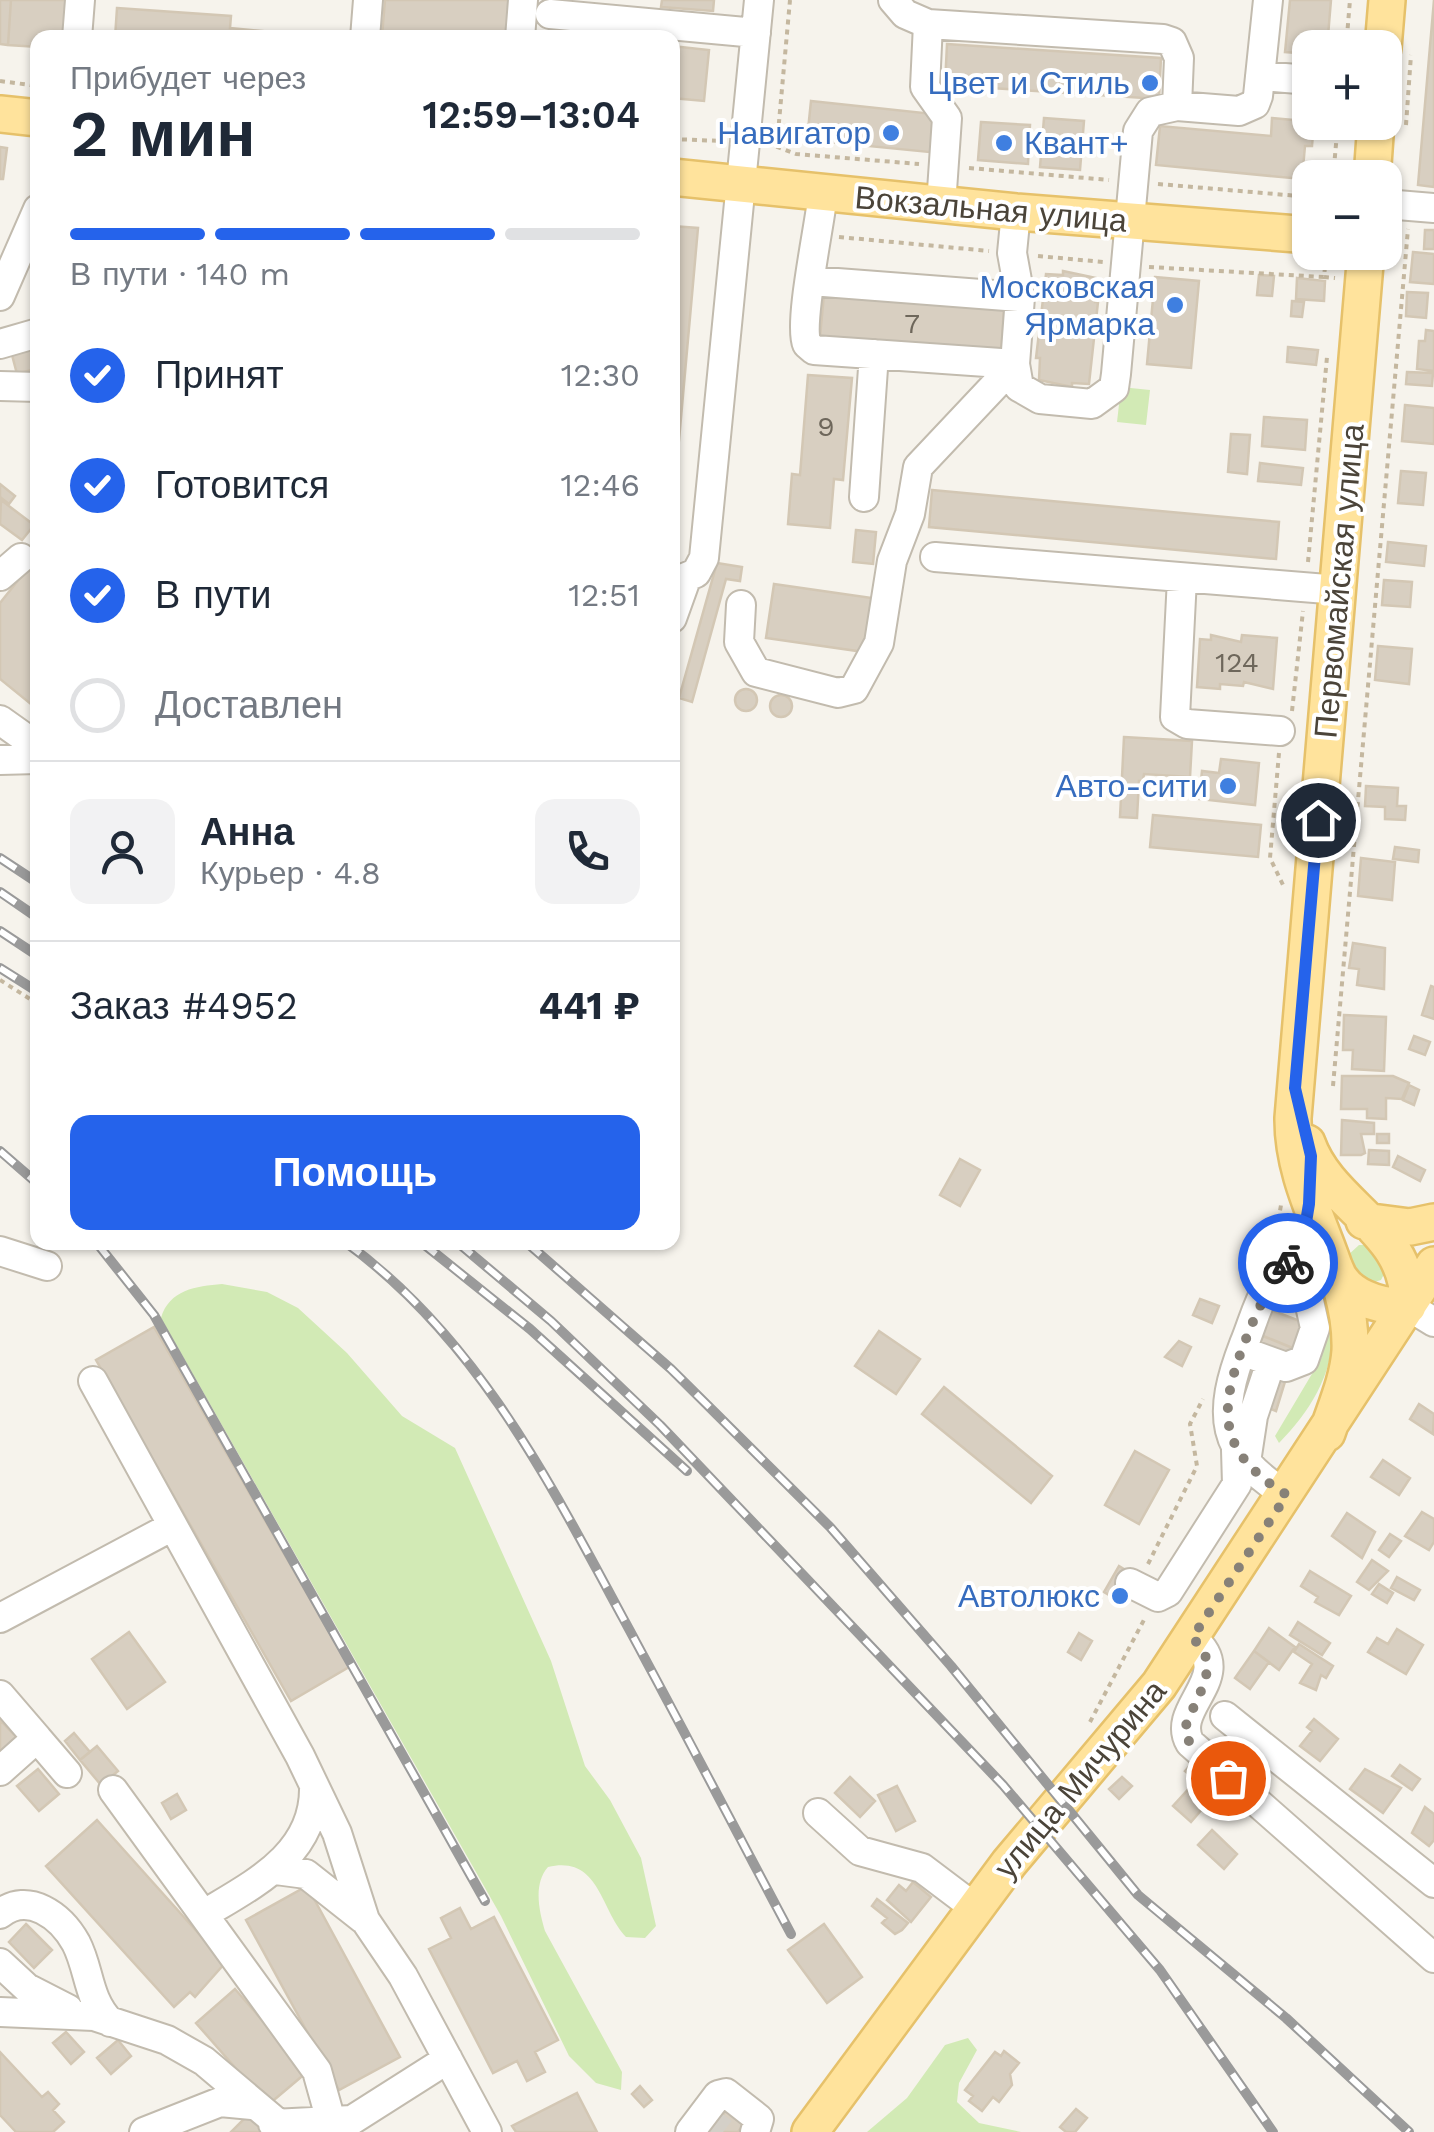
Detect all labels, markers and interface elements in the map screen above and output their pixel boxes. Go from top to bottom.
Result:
map controls [1292,30,1402,270]
button: + [1292,30,1402,140]
text: Прибудет через [70,59,306,97]
place label: Цвет и Стиль [928,64,1130,102]
marker: Цвет и Стиль [1139,72,1161,94]
text: 12:59–13:04 [423,93,640,137]
text: 2 мин [70,96,256,172]
place label: Навигатор [717,114,871,152]
marker: Навигатор [880,122,902,144]
place label: Квант+ [1024,124,1129,162]
marker: Квант+ [993,132,1015,154]
button: − [1292,160,1402,270]
street label: Вокзальная улица [853,178,1129,240]
text: В пути · 140 m [70,255,290,293]
place label: Московская Ярмарка [980,268,1155,343]
marker: Московская Ярмарка [1164,294,1186,316]
house number: 7 [904,307,920,340]
icon: check [70,348,125,403]
text: Принят [155,353,284,397]
text: 12:30 [561,356,640,394]
house number: 9 [817,410,835,443]
street label: Первомайская улица [1306,422,1372,740]
icon: check [70,458,125,513]
text: Готовится [155,463,329,507]
text: 12:46 [560,466,640,504]
icon: check [70,568,125,623]
text: В пути [155,573,272,617]
text: 12:51 [568,576,640,614]
house number: 124 [1215,646,1259,679]
text: Доставлен [155,683,343,727]
place label: Авто-сити [1056,767,1208,805]
marker: Авто-сити [1217,775,1239,797]
pin [1276,778,1361,863]
icon: home [1291,793,1346,848]
button: person [70,799,175,904]
button: phone [535,799,640,904]
text: Анна [200,810,294,854]
text: Курьер · 4.8 [200,854,381,892]
text: Заказ #4952 [70,984,298,1028]
text: 441 ₽ [538,984,640,1028]
button: Помощь [70,1115,640,1230]
courier [1238,1213,1338,1313]
icon: bike [1261,1236,1316,1291]
place label: Автолюкс [958,1577,1100,1615]
marker: Автолюкс [1109,1585,1131,1607]
street label: улица Мичурина [986,1672,1174,1886]
pin [1186,1736,1271,1821]
icon: bag [1201,1751,1256,1806]

